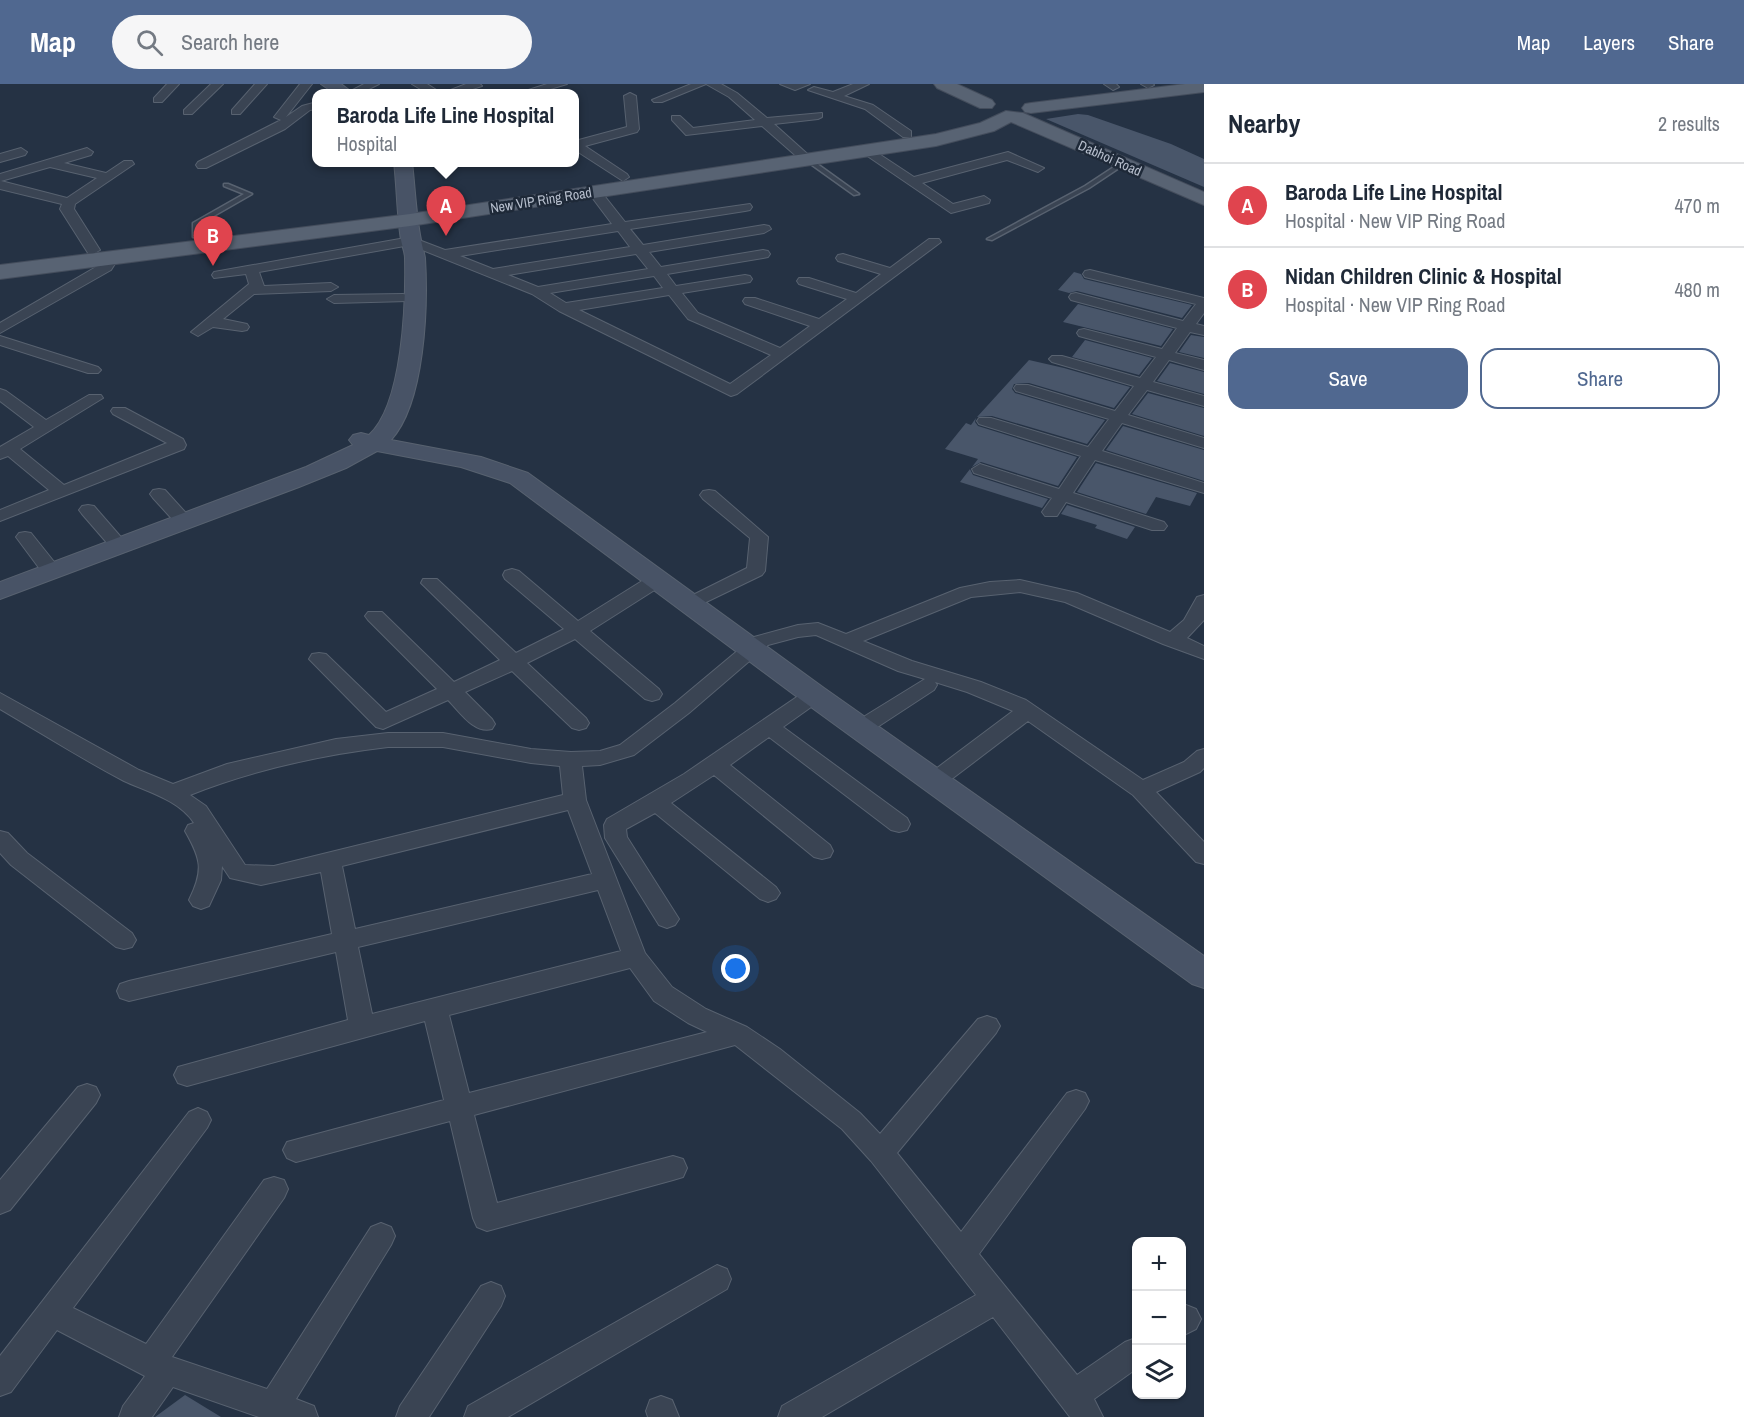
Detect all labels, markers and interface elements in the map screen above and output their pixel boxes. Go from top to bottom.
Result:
search box [112,15,532,69]
text: Map [30,23,76,61]
icon: search [133,26,166,59]
text: Search here [181,27,279,57]
text: Map [1517,28,1550,57]
text: Layers [1583,28,1635,57]
text: Share [1668,28,1714,57]
popup [312,89,579,167]
text: Baroda Life Line Hospital [337,100,554,130]
text: Nearby [1228,106,1300,141]
text: 2 results [1658,110,1720,137]
text: Hospital [337,130,397,157]
street label: Dabhoi Road [1075,136,1145,180]
text: Baroda Life Line Hospital [1285,177,1503,207]
street label: New VIP Ring Road [489,183,593,217]
pin: A [426,186,466,236]
text: A [1242,192,1253,219]
text: 470 m [1674,192,1720,219]
text: Hospital · New VIP Ring Road [1285,207,1505,234]
pin: B [194,216,232,266]
text: Nidan Children Clinic & Hospital [1285,261,1562,291]
text: B [1242,276,1253,303]
text: 480 m [1674,276,1720,303]
text: Hospital · New VIP Ring Road [1285,291,1505,318]
button: Save [1228,348,1468,409]
button: Share [1480,348,1720,409]
your location [721,954,750,983]
map controls [1132,1237,1186,1399]
button: + [1132,1237,1186,1291]
button: − [1132,1291,1186,1345]
button: layers [1132,1345,1186,1399]

